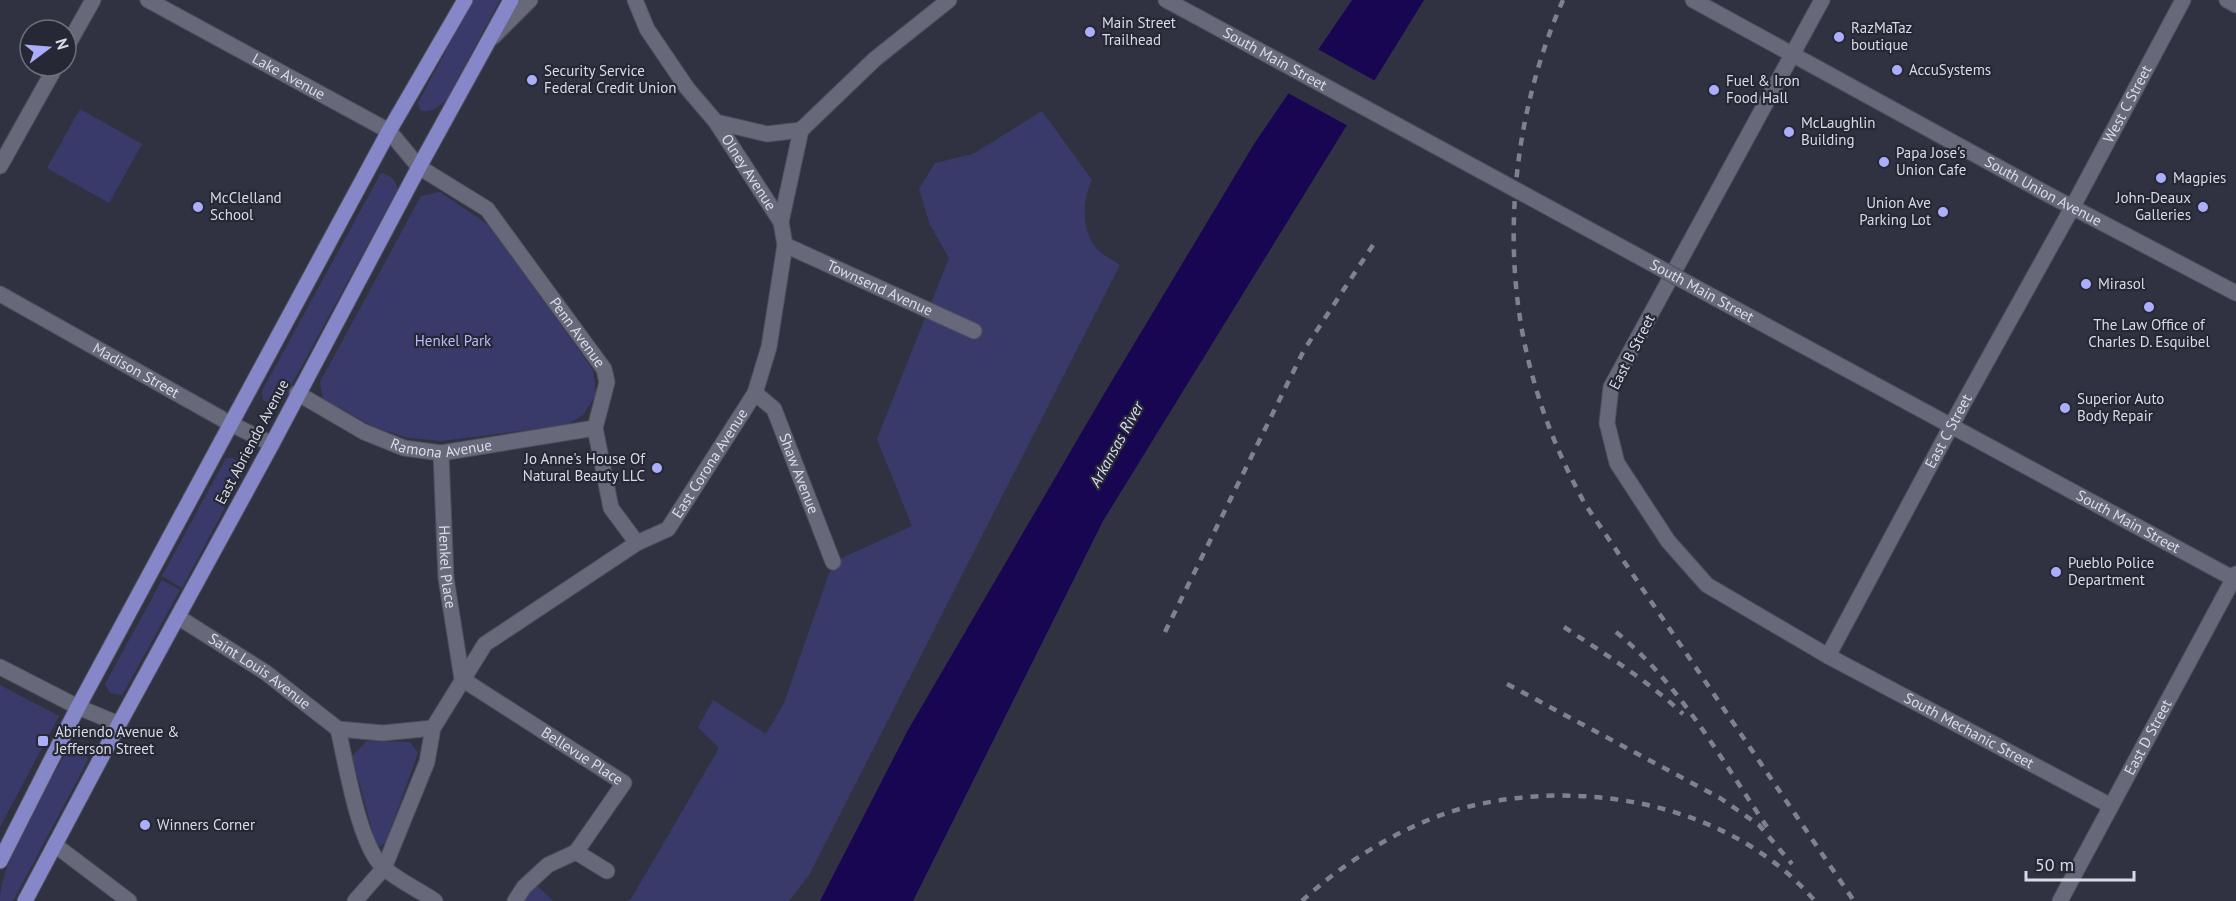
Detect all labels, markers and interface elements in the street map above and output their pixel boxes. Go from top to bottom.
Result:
place label: Main Street Trailhead [1102,13,1176,49]
north arrow [18,18,78,78]
place label: RazMaTaz boutique [1851,18,1912,54]
street label: South Main Street [1220,23,1330,94]
marker: Main Street Trailhead [1083,25,1097,39]
marker: RazMaTaz boutique [1832,30,1846,44]
text: N [51,36,73,52]
street label: Lake Avenue [249,49,328,103]
place label: AccuSystems [1909,60,1991,79]
place label: Security Service Federal Credit Union [544,61,676,97]
street label: West C Street [2099,62,2155,146]
marker: AccuSystems [1890,63,1904,77]
place label: Fuel & Iron Food Hall [1726,71,1800,107]
marker: Security Service Federal Credit Union [525,73,539,87]
marker: Fuel & Iron Food Hall [1707,83,1721,97]
place label: McLaughlin Building [1801,113,1875,149]
marker: McLaughlin Building [1782,125,1796,139]
street label: Olney Avenue [717,130,781,214]
place label: Papa Jose's Union Cafe [1896,143,1966,179]
street label: South Union Avenue [1982,152,2105,230]
marker: Papa Jose's Union Cafe [1877,155,1891,169]
place label: Magpies [2173,168,2226,187]
marker: Magpies [2154,171,2168,185]
place label: McClelland School [210,188,282,224]
place label: John-Deaux Galleries [2115,188,2191,224]
place label: Union Ave Parking Lot [1859,193,1931,229]
marker: McClelland School [191,200,205,214]
marker: John-Deaux Galleries [2196,200,2210,214]
marker: Union Ave Parking Lot [1936,205,1950,219]
street label: South Main Street [1647,254,1757,326]
street label: Townsend Avenue [824,255,936,320]
place label: Mirasol [2098,274,2146,293]
marker: Mirasol [2079,277,2093,291]
street label: Penn Avenue [546,293,610,371]
marker: The Law Office of Charles D. Esquibel [2142,300,2156,314]
street label: East B Street [1604,311,1659,393]
place label: The Law Office of Charles D. Esquibel [2088,315,2210,351]
park label: Henkel Park [415,331,492,350]
street label: Madison Street [90,338,183,402]
street label: East Abriendo Avenue [211,376,293,507]
place label: Superior Auto Body Repair [2077,389,2164,425]
street label: East C Street [1920,391,1976,471]
water label: Arkansas River [1084,396,1148,491]
marker: Superior Auto Body Repair [2058,401,2072,415]
street label: East Corona Avenue [667,405,752,521]
street label: Shaw Avenue [775,430,823,516]
street label: Ramona Avenue [388,434,493,462]
place label: Jo Anne's House Of Natural Beauty LLC [523,449,646,485]
marker: Jo Anne's House Of Natural Beauty LLC [650,461,664,475]
street label: South Main Street [2073,485,2184,557]
street label: Henkel Place [435,525,461,610]
place label: Pueblo Police Department [2068,553,2154,589]
marker: Pueblo Police Department [2049,565,2063,579]
street label: Saint Louis Avenue [205,629,315,713]
street label: South Mechanic Street [1901,688,2037,772]
street label: East D Street [2120,696,2176,778]
place label: Abriendo Avenue & Jefferson Street [54,722,180,758]
street label: Bellevue Place [538,722,627,789]
marker: Abriendo Avenue & Jefferson Street [36,734,50,748]
place label: Winners Corner [157,815,255,834]
marker: Winners Corner [138,818,152,832]
scale bar [2026,844,2134,882]
text: 50 m [2035,853,2074,876]

